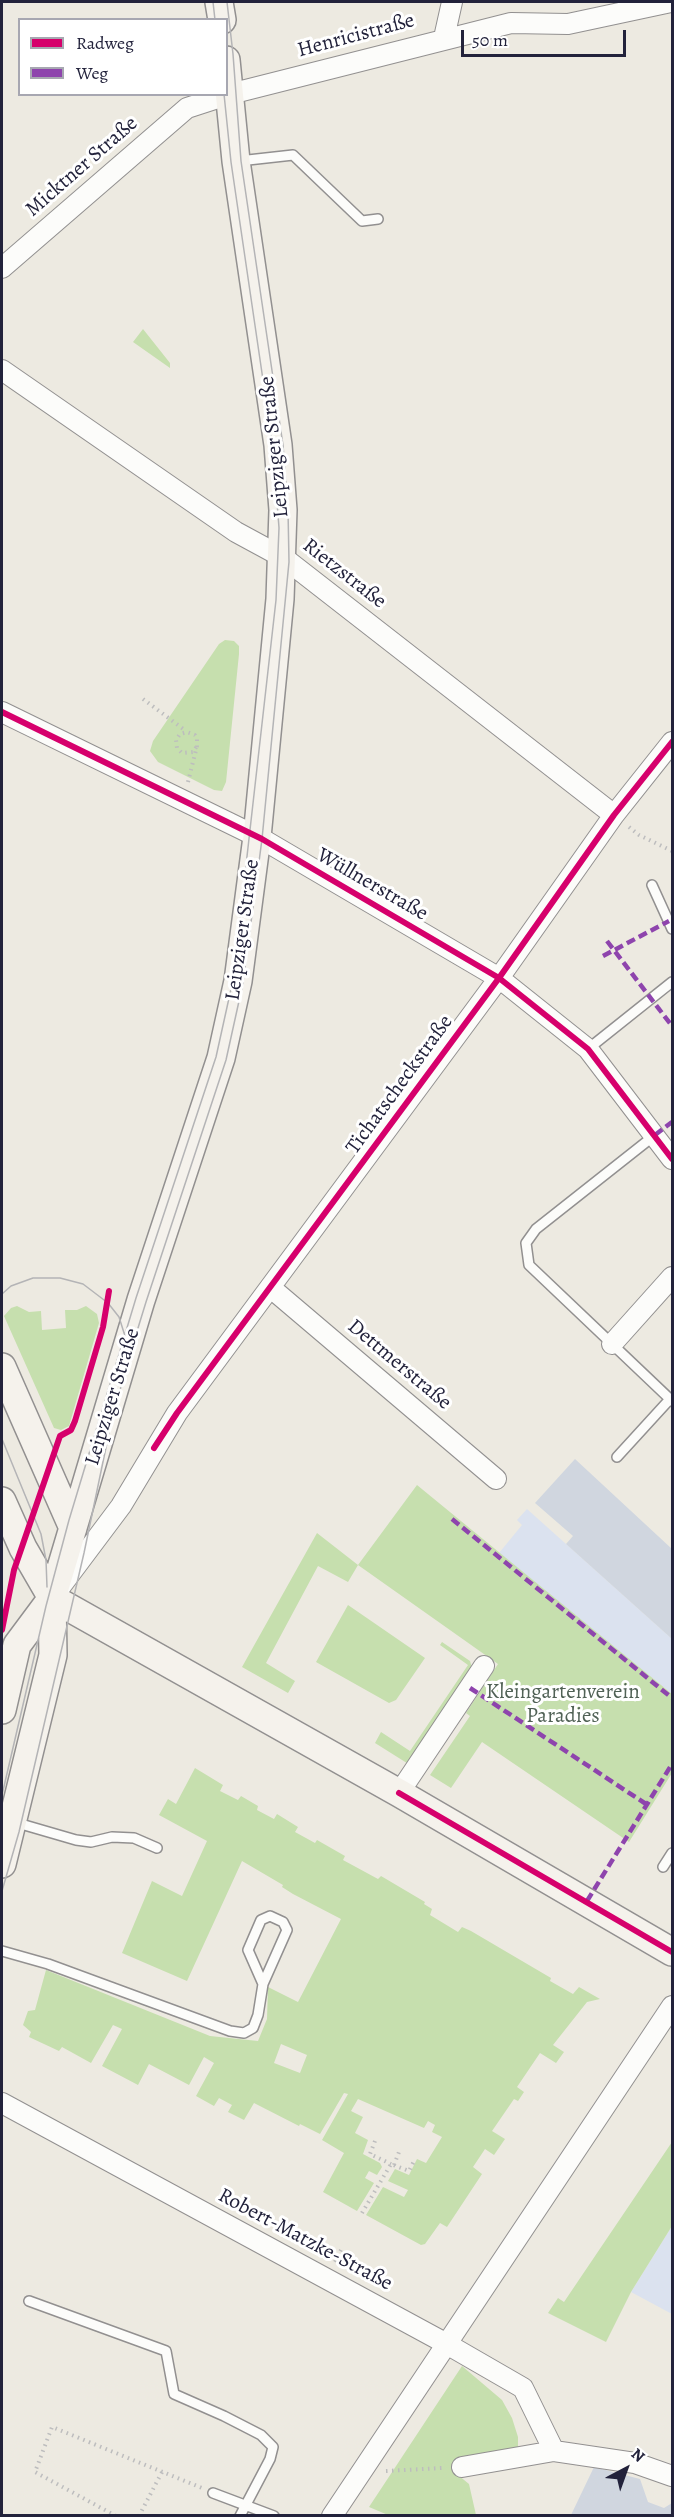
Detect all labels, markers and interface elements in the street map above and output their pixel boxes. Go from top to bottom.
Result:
street label: Henricistraße [295,8,417,64]
legend [18,18,228,96]
scale bar [464,18,629,56]
text: 50 m [472,28,508,52]
text: Radweg [76,31,134,55]
text: Weg [76,61,108,85]
street label: Micktner Straße [21,111,143,223]
street label: Leipziger Straße [255,375,295,519]
street label: Rietzstraße [297,533,391,615]
street label: Wüllnerstraße [312,843,432,927]
street label: Leipziger Straße [221,858,265,1002]
street label: Tichatscheckstraße [341,1011,459,1159]
street label: Dettmerstraße [342,1314,456,1416]
street label: Leipziger Straße [80,1325,146,1469]
park label: Kleingartenverein Paradies [486,1680,640,1730]
street label: Robert-Matzke-Straße [213,2183,397,2297]
north arrow [596,2439,656,2499]
text: N [626,2443,649,2468]

